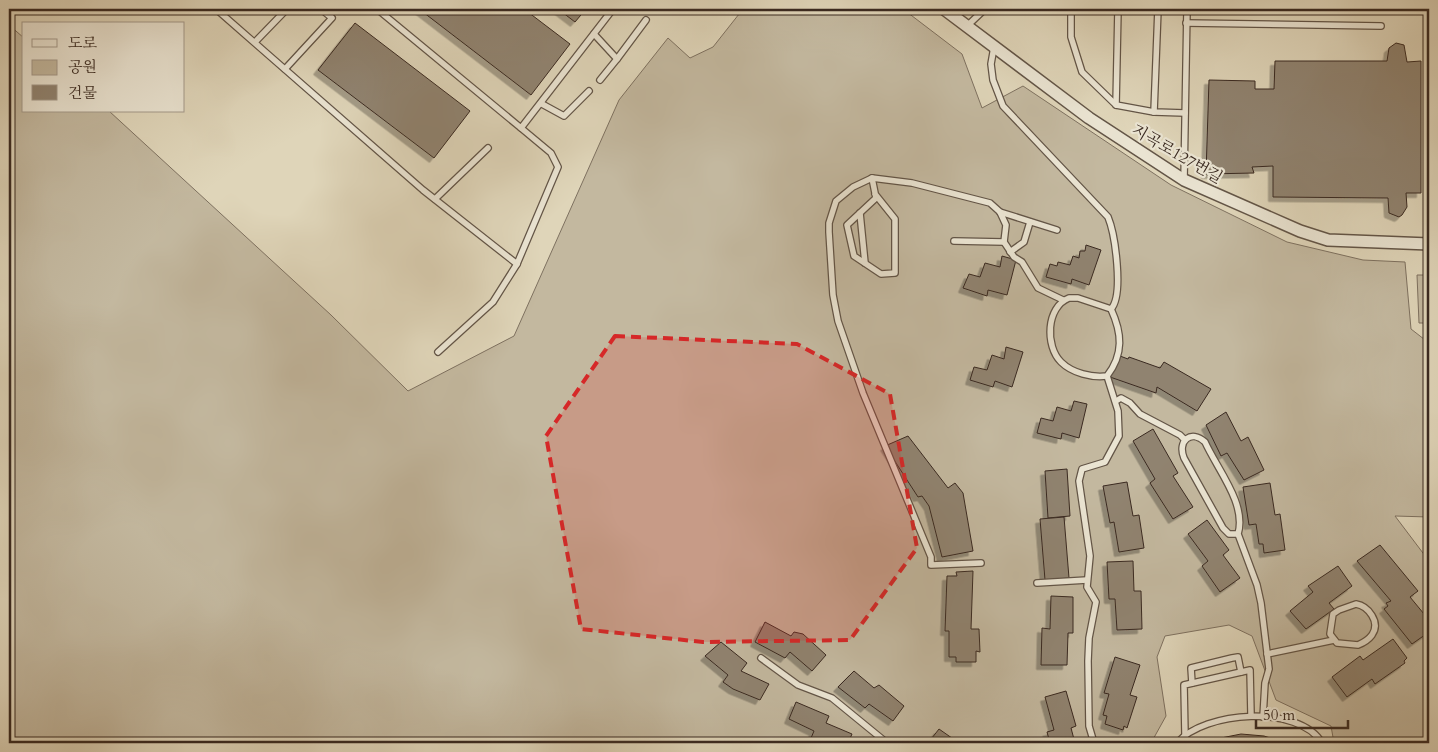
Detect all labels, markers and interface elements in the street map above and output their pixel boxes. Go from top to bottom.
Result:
legend [22,22,185,112]
text: 도로 [68,33,97,53]
text: 공원 [68,57,97,77]
text: 건물 [68,83,97,103]
street label: 지곡로127번길 [1127,119,1227,189]
scale bar [1256,697,1348,729]
text: 50 m [1263,705,1295,725]

